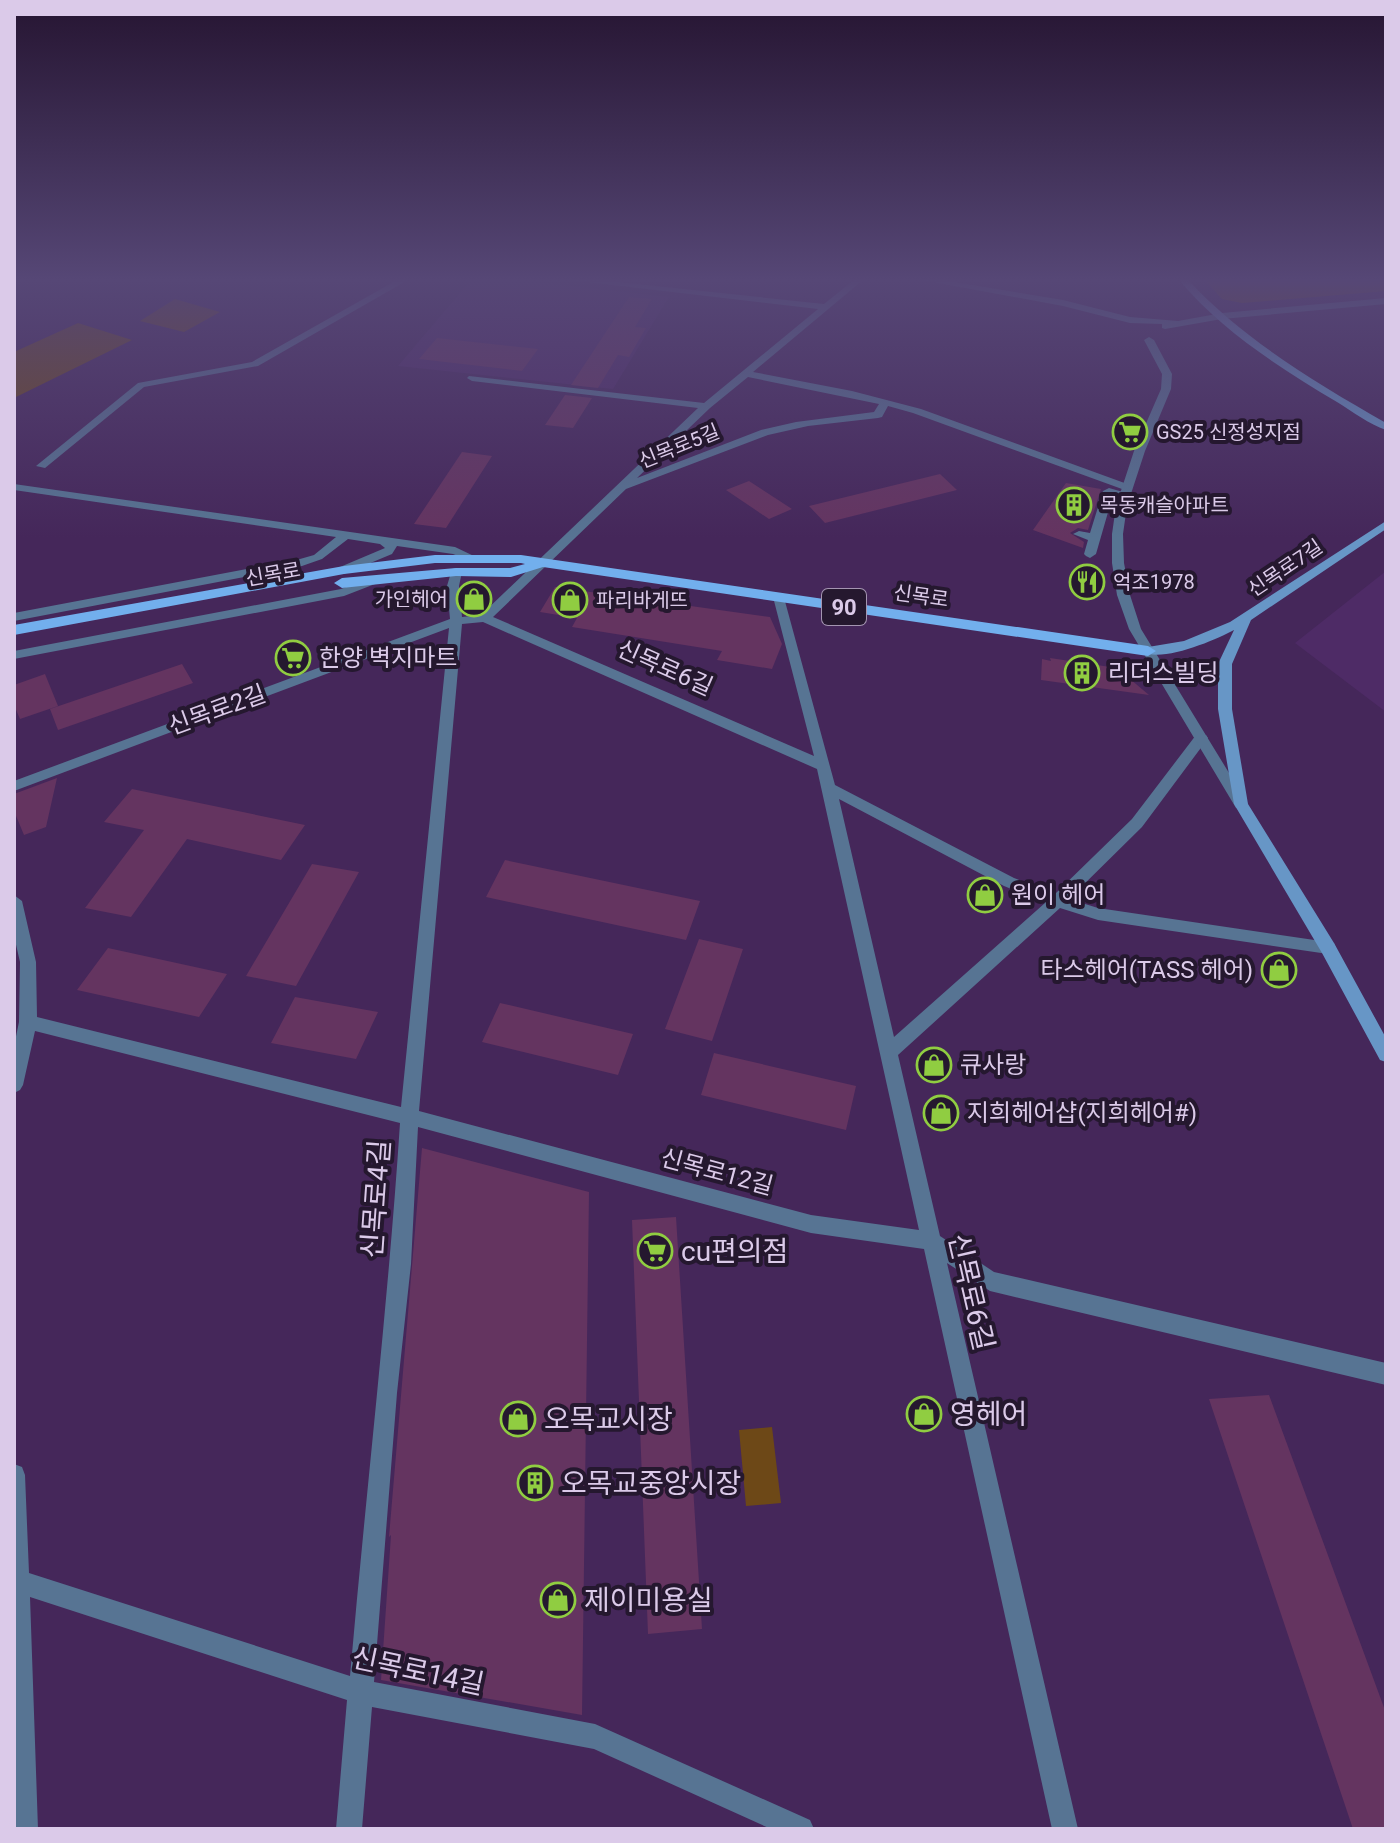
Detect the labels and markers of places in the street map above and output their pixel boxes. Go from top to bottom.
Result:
supermarket icon: GS25 신정성지점 [1111,413,1149,451]
place label: GS25 신정성지점 [1156,420,1301,444]
building icon: 목동캐슬아파트 [1055,486,1093,524]
place label: 목동캐슬아파트 [1100,493,1229,517]
restaurant icon: 억조1978 [1068,563,1106,601]
place label: 억조1978 [1113,570,1195,594]
shop icon: 가인헤어 [455,580,493,618]
shop icon: 파리바게뜨 [551,581,589,619]
place label: 가인헤어 [374,587,448,611]
place label: 파리바게뜨 [596,588,688,612]
supermarket icon: 한양 벽지마트 [274,639,312,677]
place label: 한양 벽지마트 [319,644,457,672]
building icon: 리더스빌딩 [1063,654,1101,692]
place label: 리더스빌딩 [1108,659,1218,687]
shop icon: 원이 헤어 [966,876,1004,914]
place label: 원이 헤어 [1011,881,1105,909]
shop icon: 타스헤어(TASS 헤어) [1260,951,1298,989]
place label: 타스헤어(TASS 헤어) [1040,956,1253,984]
shop icon: 큐사랑 [915,1046,953,1084]
place label: 큐사랑 [960,1051,1026,1079]
shop icon: 지희헤어샵(지희헤어#) [922,1094,960,1132]
place label: 지희헤어샵(지희헤어#) [967,1099,1197,1127]
supermarket icon: cu편의점 [636,1232,674,1270]
place label: cu편의점 [681,1235,788,1268]
shop icon: 영헤어 [905,1395,943,1433]
place label: 영헤어 [950,1398,1027,1431]
shop icon: 오목교시장 [499,1400,537,1438]
place label: 오목교시장 [544,1403,673,1436]
building icon: 오목교중앙시장 [516,1464,554,1502]
place label: 오목교중앙시장 [561,1467,741,1500]
shop icon: 제이미용실 [539,1581,577,1619]
place label: 제이미용실 [584,1584,713,1617]

